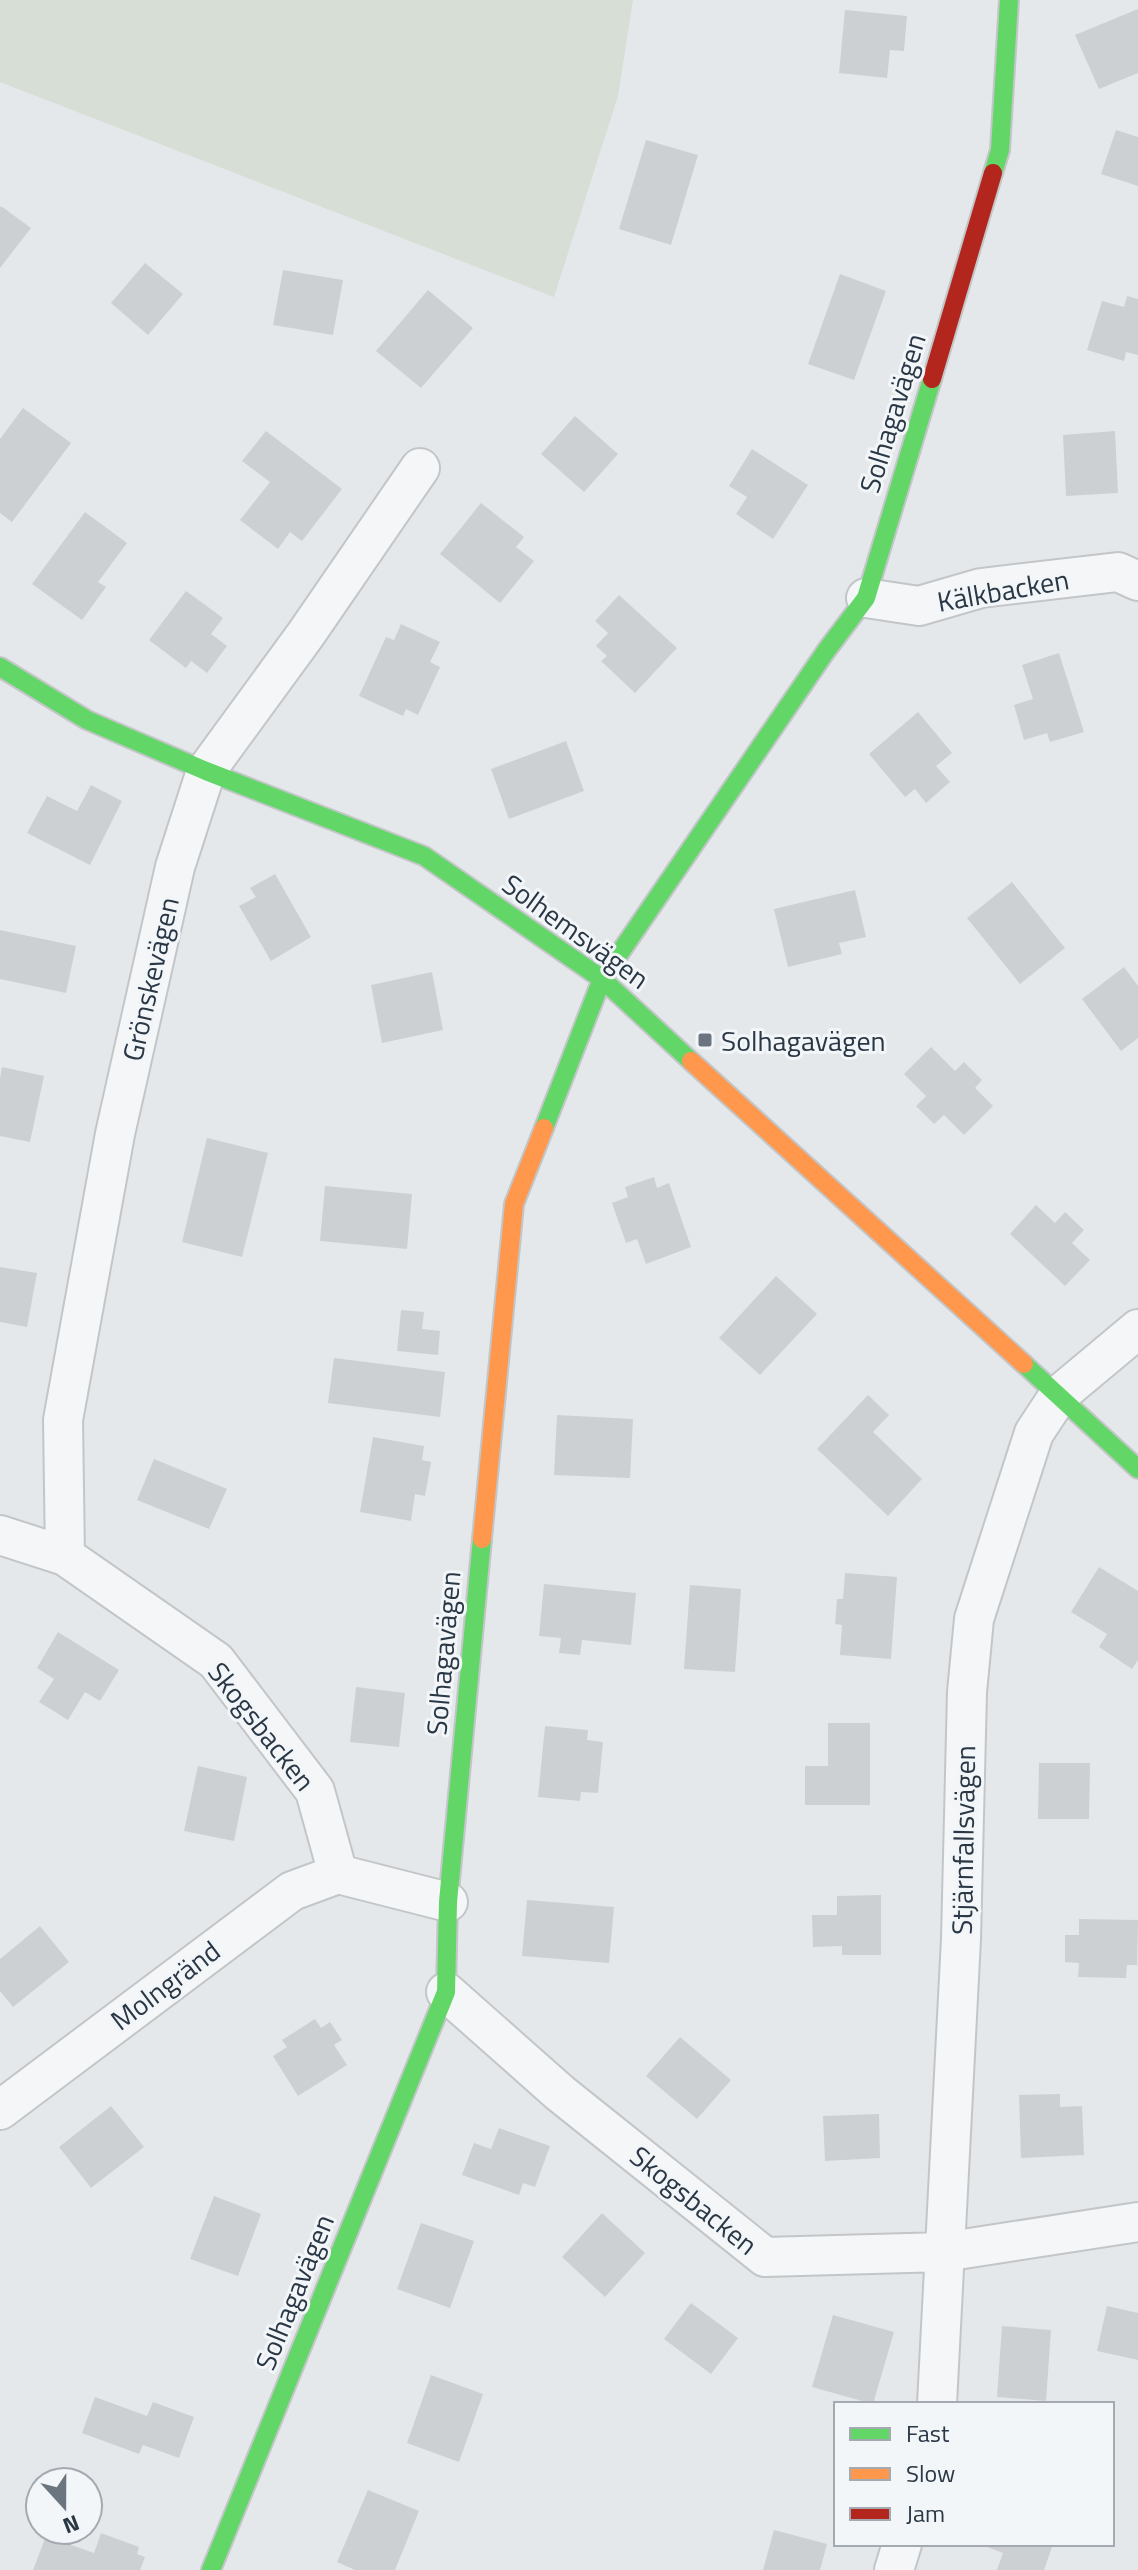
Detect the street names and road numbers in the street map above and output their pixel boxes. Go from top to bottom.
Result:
street label: Solhagavägen [847,328,937,498]
street label: Kälkbacken [934,557,1072,623]
street label: Solhemsvägen [494,863,658,999]
street label: Grönskevägen [110,893,190,1065]
street label: Solhagavägen [414,1569,472,1737]
street label: Skogsbacken [198,1652,326,1800]
street label: Stjärnfallsvägen [940,1745,986,1935]
street label: Molngränd [101,1929,229,2041]
street label: Skogsbacken [621,2135,767,2265]
street label: Solhagavägen [243,2208,345,2376]

